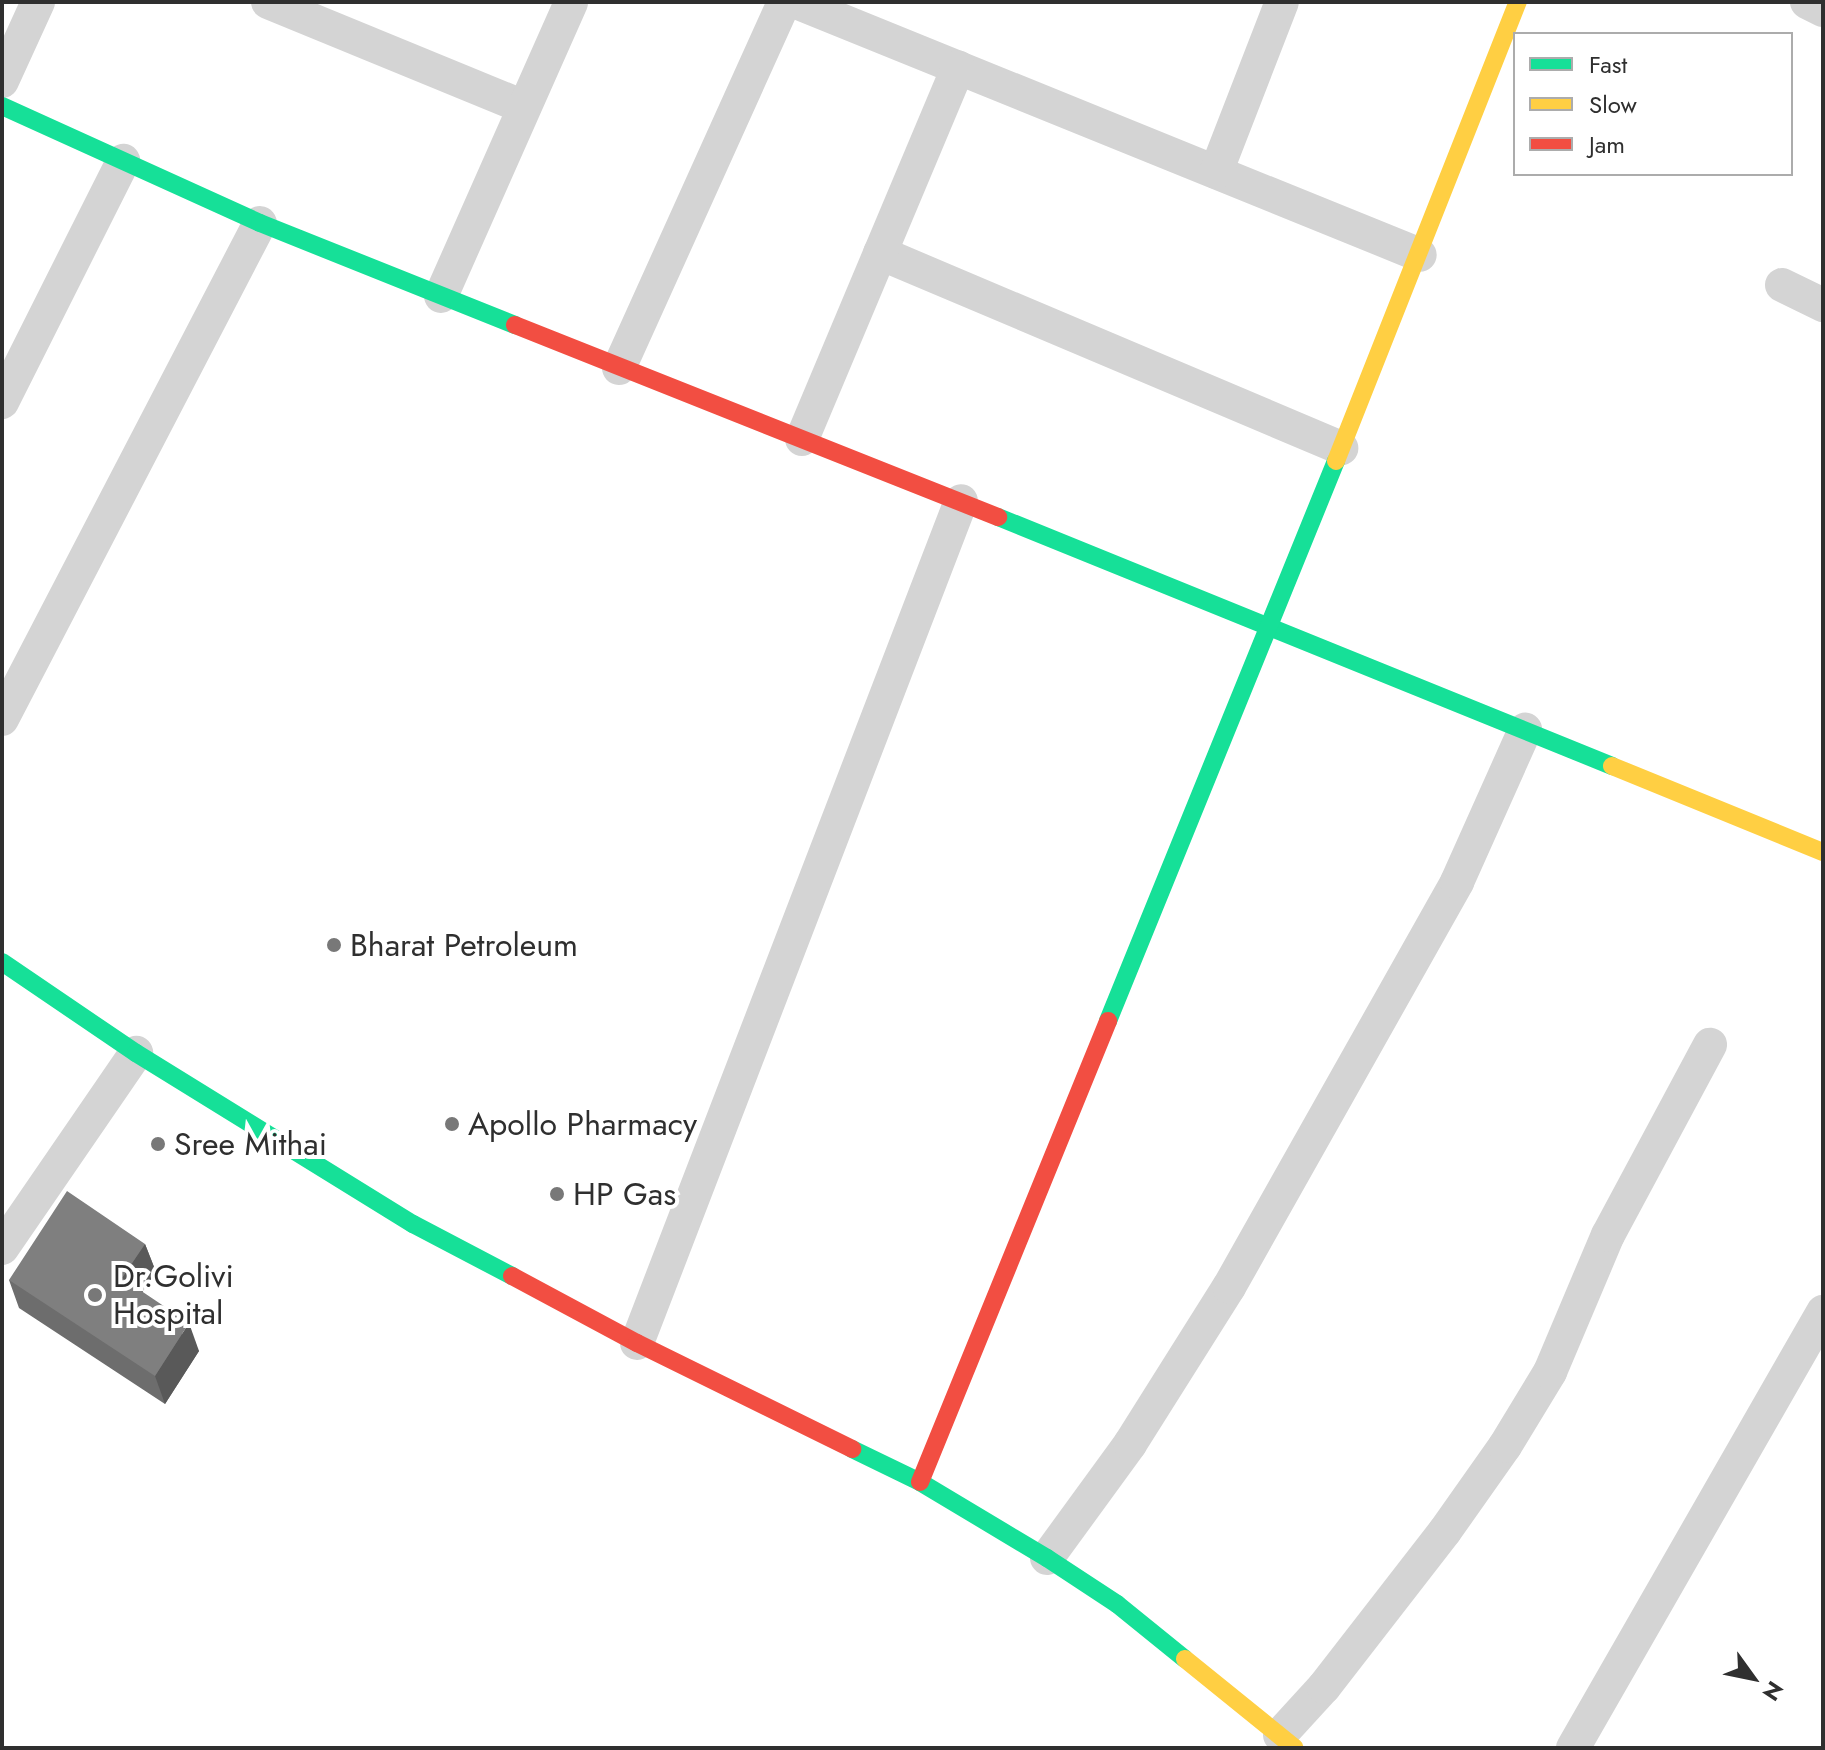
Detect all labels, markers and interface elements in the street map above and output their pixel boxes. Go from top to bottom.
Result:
legend [1513,32,1793,176]
text: Fast [1589,47,1627,82]
text: Slow [1589,87,1637,122]
text: Jam [1589,127,1625,162]
place label: Bharat Petroleum [350,926,578,964]
marker: Bharat Petroleum [325,936,343,954]
place label: Apollo Pharmacy [468,1105,697,1143]
marker: Apollo Pharmacy [443,1115,461,1133]
place label: Sree Mithai [174,1125,327,1163]
marker: Sree Mithai [149,1135,167,1153]
place label: HP Gas [573,1175,676,1213]
marker: HP Gas [548,1185,566,1203]
place label: Dr.Golivi Hospital [113,1258,234,1333]
marker: Dr.Golivi Hospital [84,1284,106,1306]
north arrow [1713,1638,1793,1718]
text: N [1755,1675,1791,1707]

